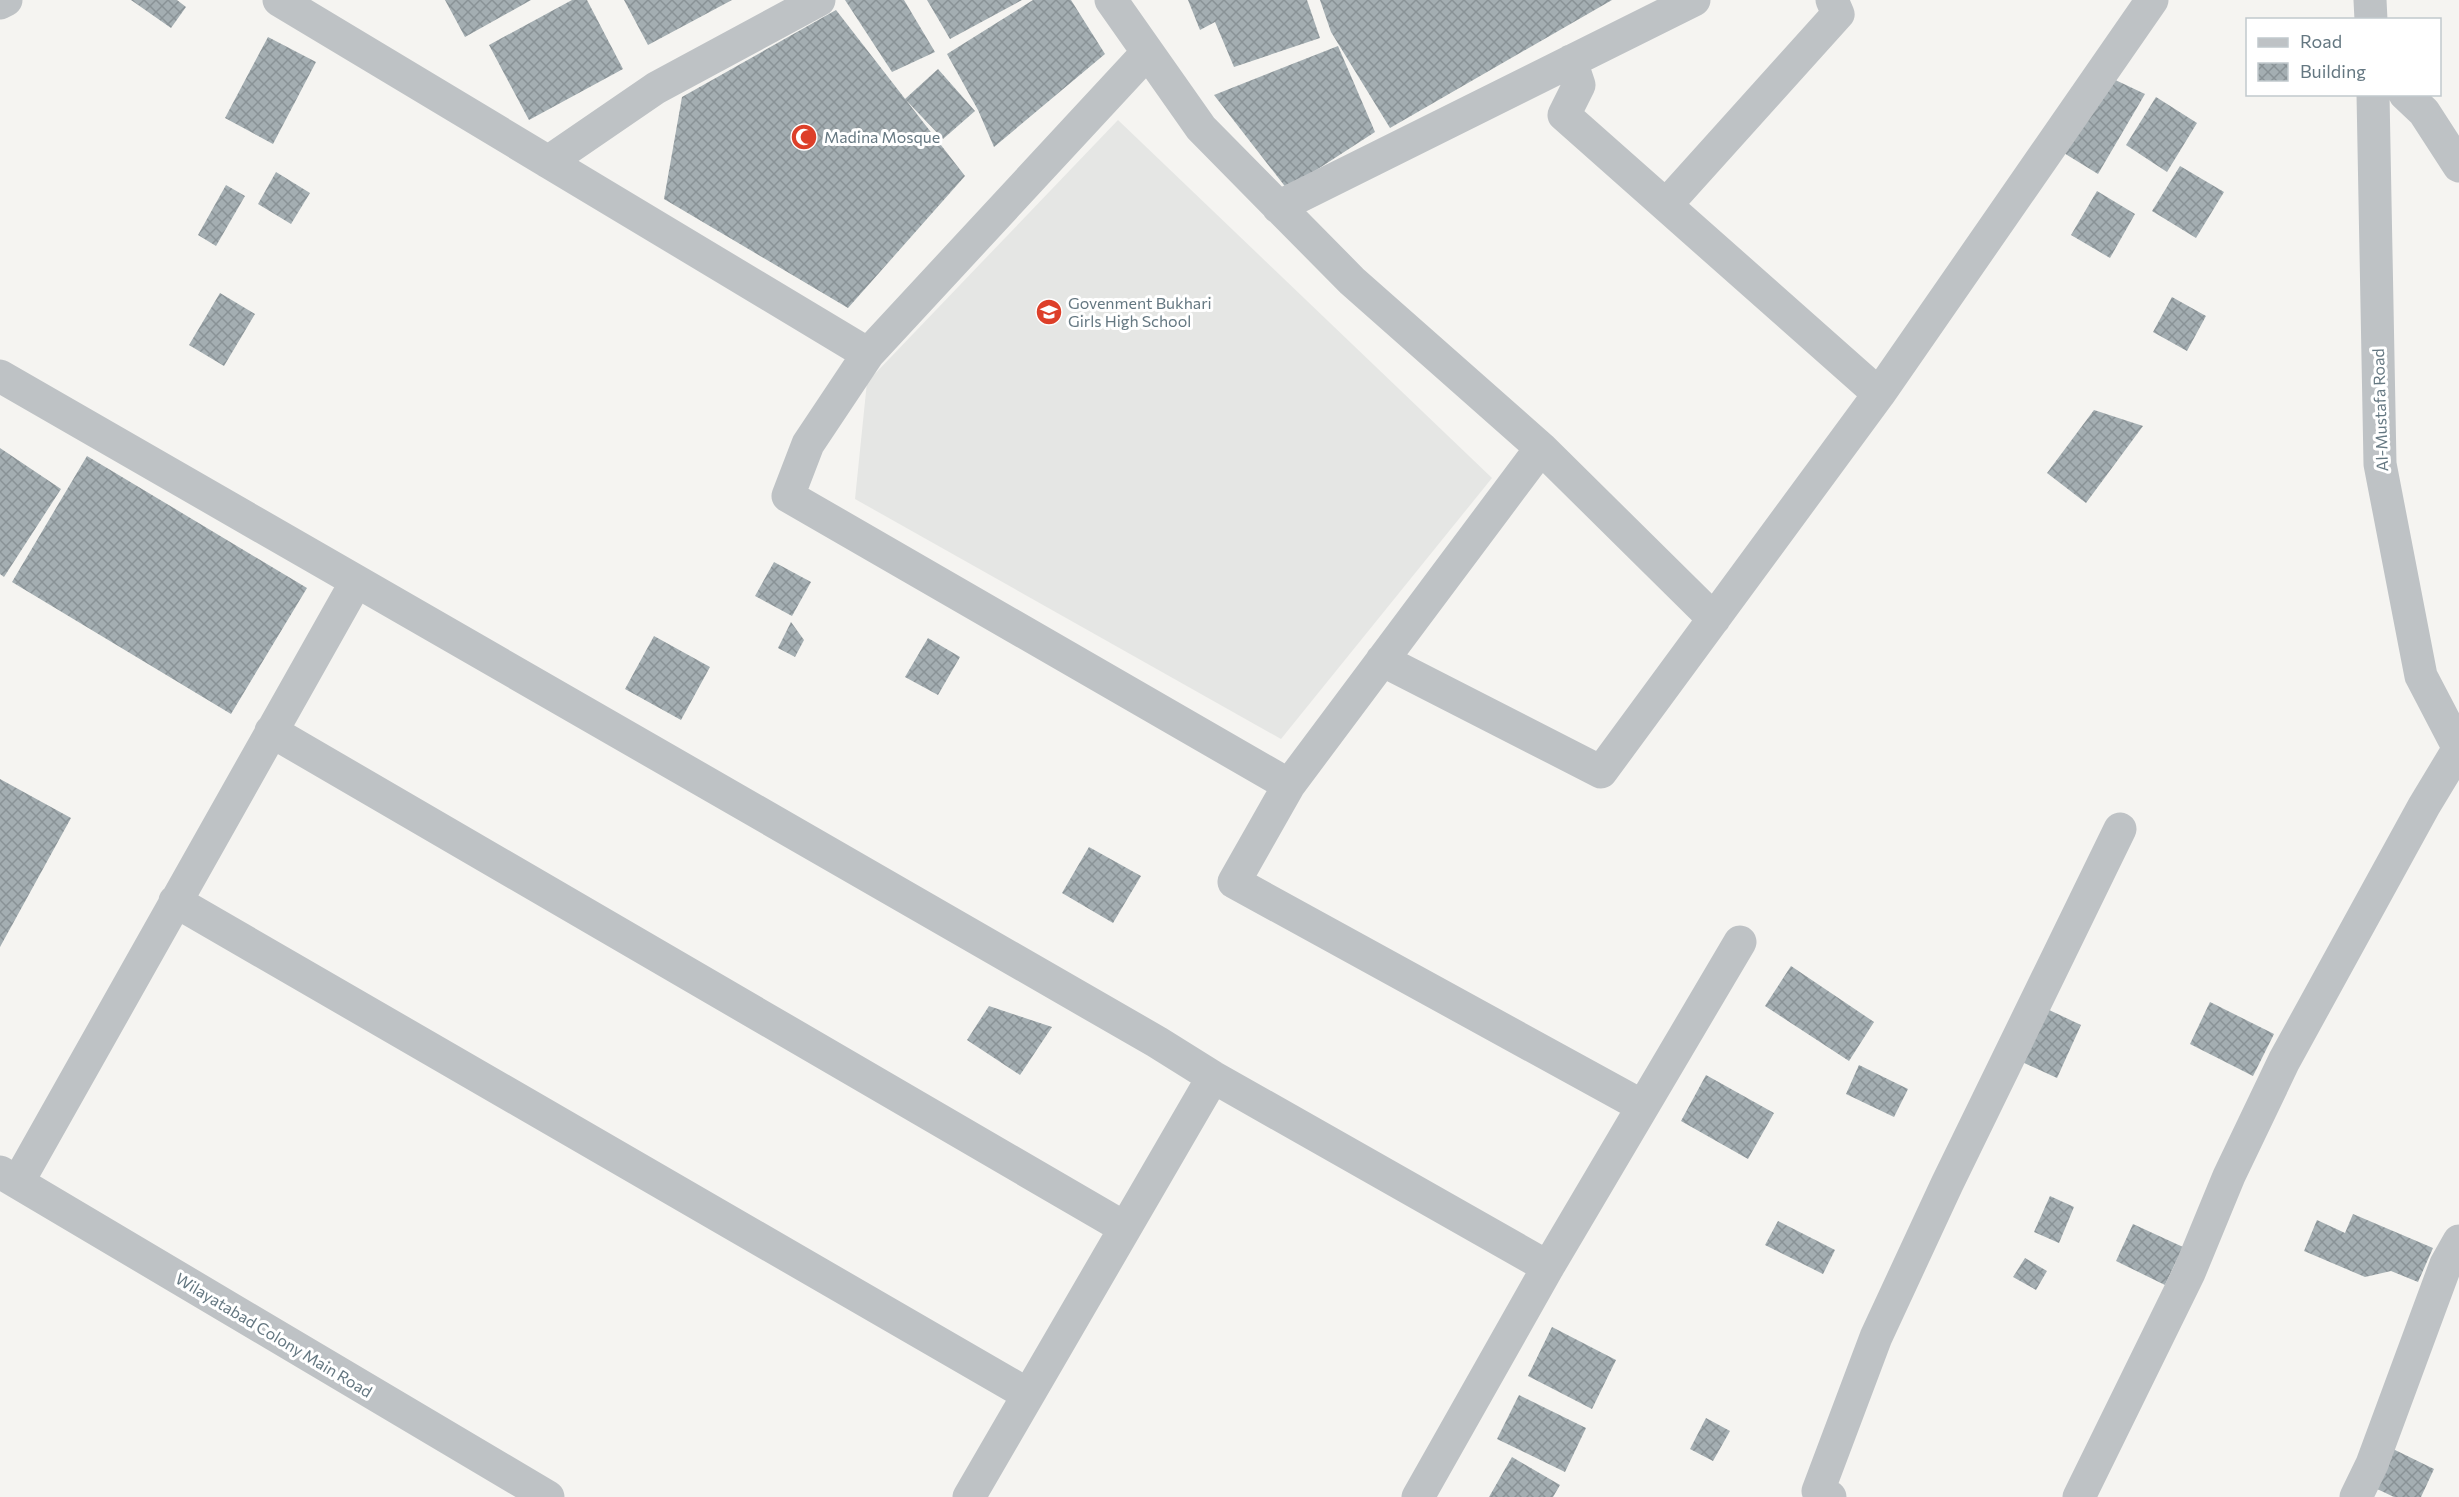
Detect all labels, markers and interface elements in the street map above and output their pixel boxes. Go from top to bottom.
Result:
legend [2246,18,2441,96]
text: Road [2300,30,2342,52]
text: Building [2300,60,2366,82]
mosque icon: Madina Mosque [789,122,819,152]
place label: Madina Mosque [824,127,940,146]
place label: Govenment Bukhari Girls High School [1068,293,1212,330]
school or university icon: Govenment Bukhari Girls High School [1034,297,1064,327]
street label: Al-Mustafa Road [2368,348,2391,472]
street label: Wilayatabad Colony Main Road [173,1268,376,1401]

